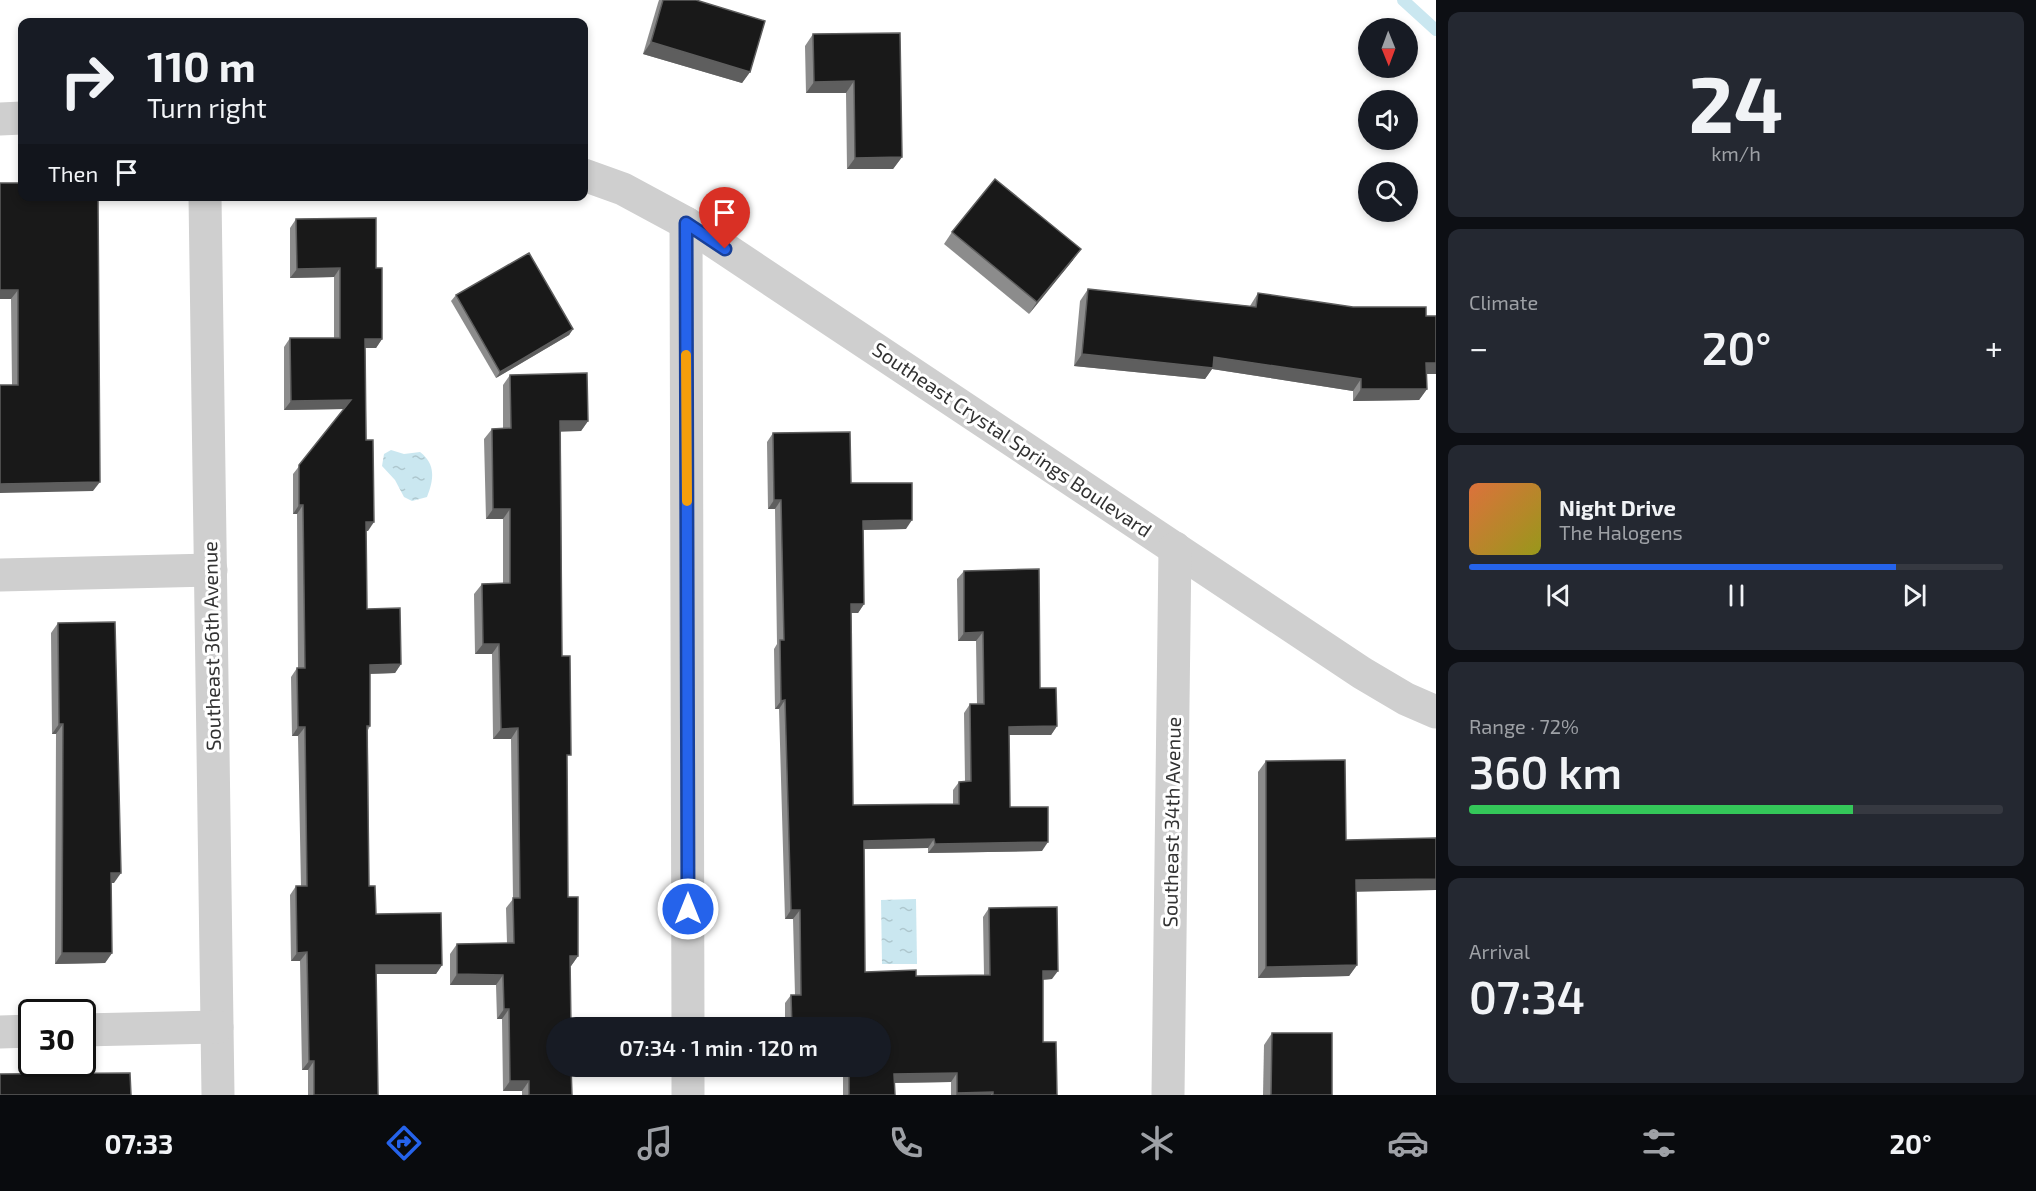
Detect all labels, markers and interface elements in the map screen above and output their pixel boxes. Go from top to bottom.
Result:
north arrow [1358,18,1418,78]
map controls [1358,18,1418,222]
text: 110 m [147,40,256,90]
icon: right [48,42,126,120]
text: 24 [1688,55,1784,149]
button: sound [1358,90,1418,150]
text: Turn right [147,91,267,123]
text: km/h [1711,141,1761,165]
icon: arrive [110,156,143,189]
text: Then [48,160,98,186]
button: search [1358,162,1418,222]
pin [699,187,750,249]
icon: arrive [708,196,741,229]
text: Climate [1469,290,1538,314]
text: 20° [1702,320,1771,374]
text: − [1469,327,1488,367]
text: + [1985,327,2003,367]
street label: Southeast Crystal Springs Boulevard [868,337,1157,542]
text: Night Drive [1559,494,1676,520]
text: The Halogens [1559,520,1683,544]
street label: Southeast 36th Avenue [197,541,225,751]
icon: previous [1542,579,1575,612]
icon: pause [1720,579,1753,612]
icon: next [1898,579,1931,612]
text: Range · 72% [1469,714,1579,738]
street label: Southeast 34th Avenue [1157,716,1185,928]
text: 360 km [1469,744,1622,798]
position arrow [656,877,720,941]
text: Arrival [1469,939,1530,963]
text: 07:34 [1469,969,1585,1023]
speed limit sign: 30 [18,999,96,1077]
text: 07:34 · 1 min · 120 m [619,1034,818,1060]
icon: directions [383,1122,425,1164]
icon: music [634,1122,676,1164]
icon: phone [885,1122,927,1164]
icon: climate [1136,1122,1178,1164]
icon: car [1387,1122,1429,1164]
icon: filters [1638,1122,1680,1164]
text: 07:33 [105,1127,173,1159]
text: 20° [1889,1127,1931,1159]

